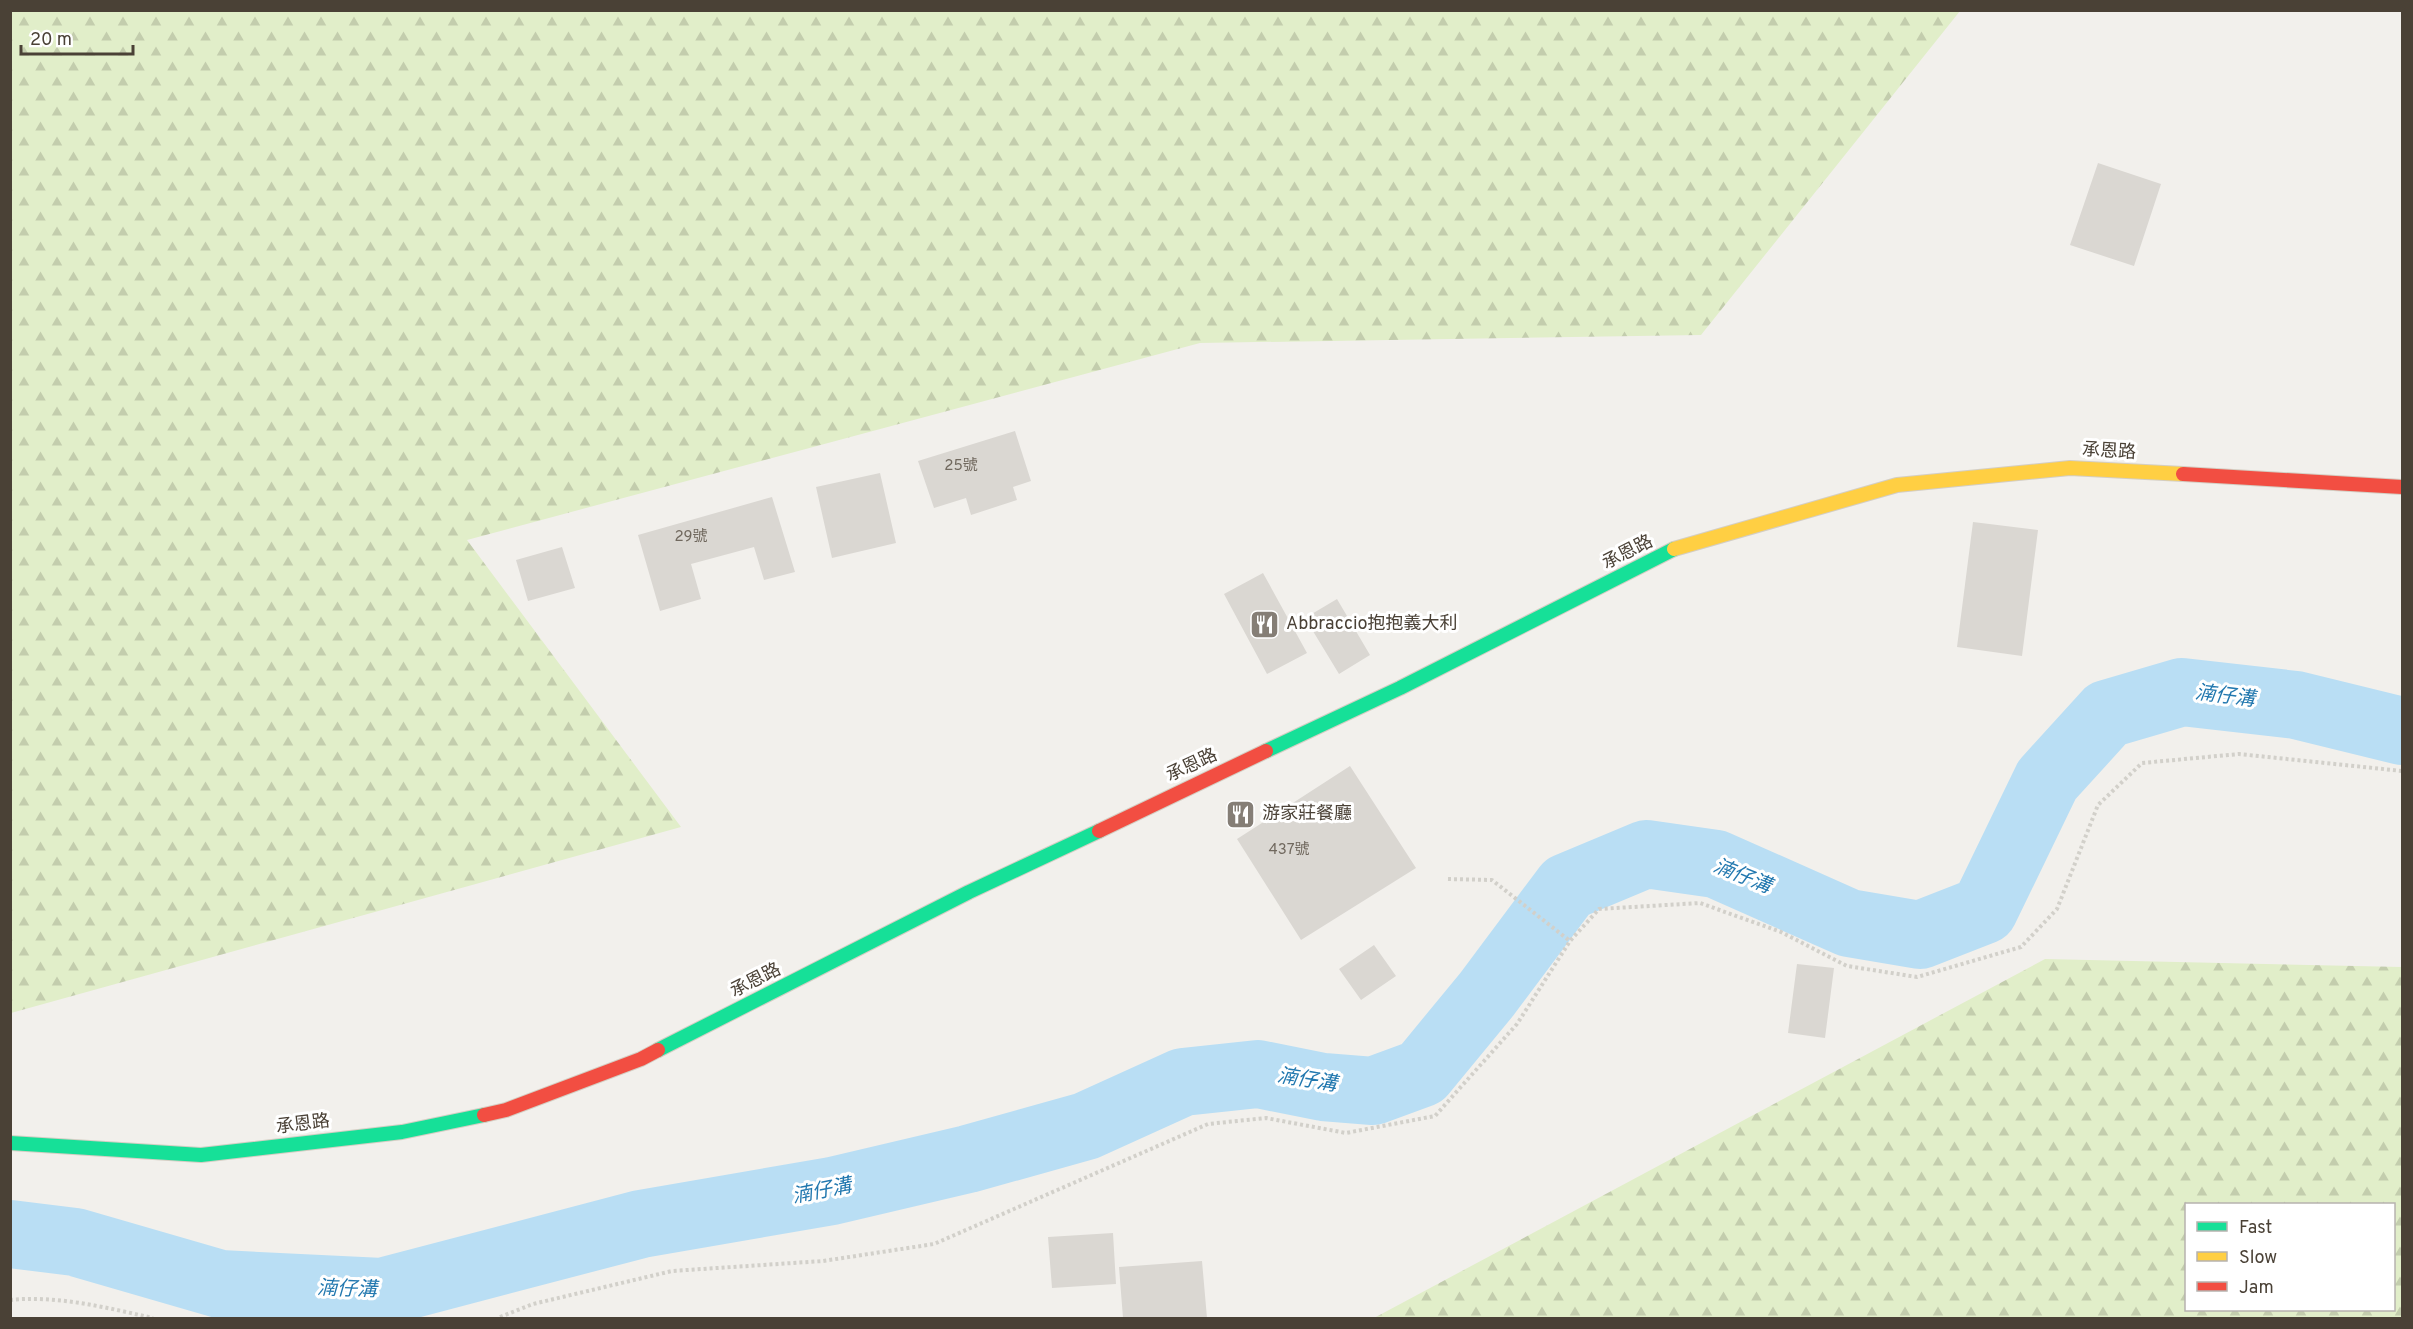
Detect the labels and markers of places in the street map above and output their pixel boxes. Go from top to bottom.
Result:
restaurant icon: Abbraccio抱抱義大利 [1249,608,1281,640]
place label: Abbraccio抱抱義大利 [1286,613,1458,636]
restaurant icon: 游家莊餐廳 [1225,798,1257,830]
place label: 游家莊餐廳 [1262,803,1352,826]

